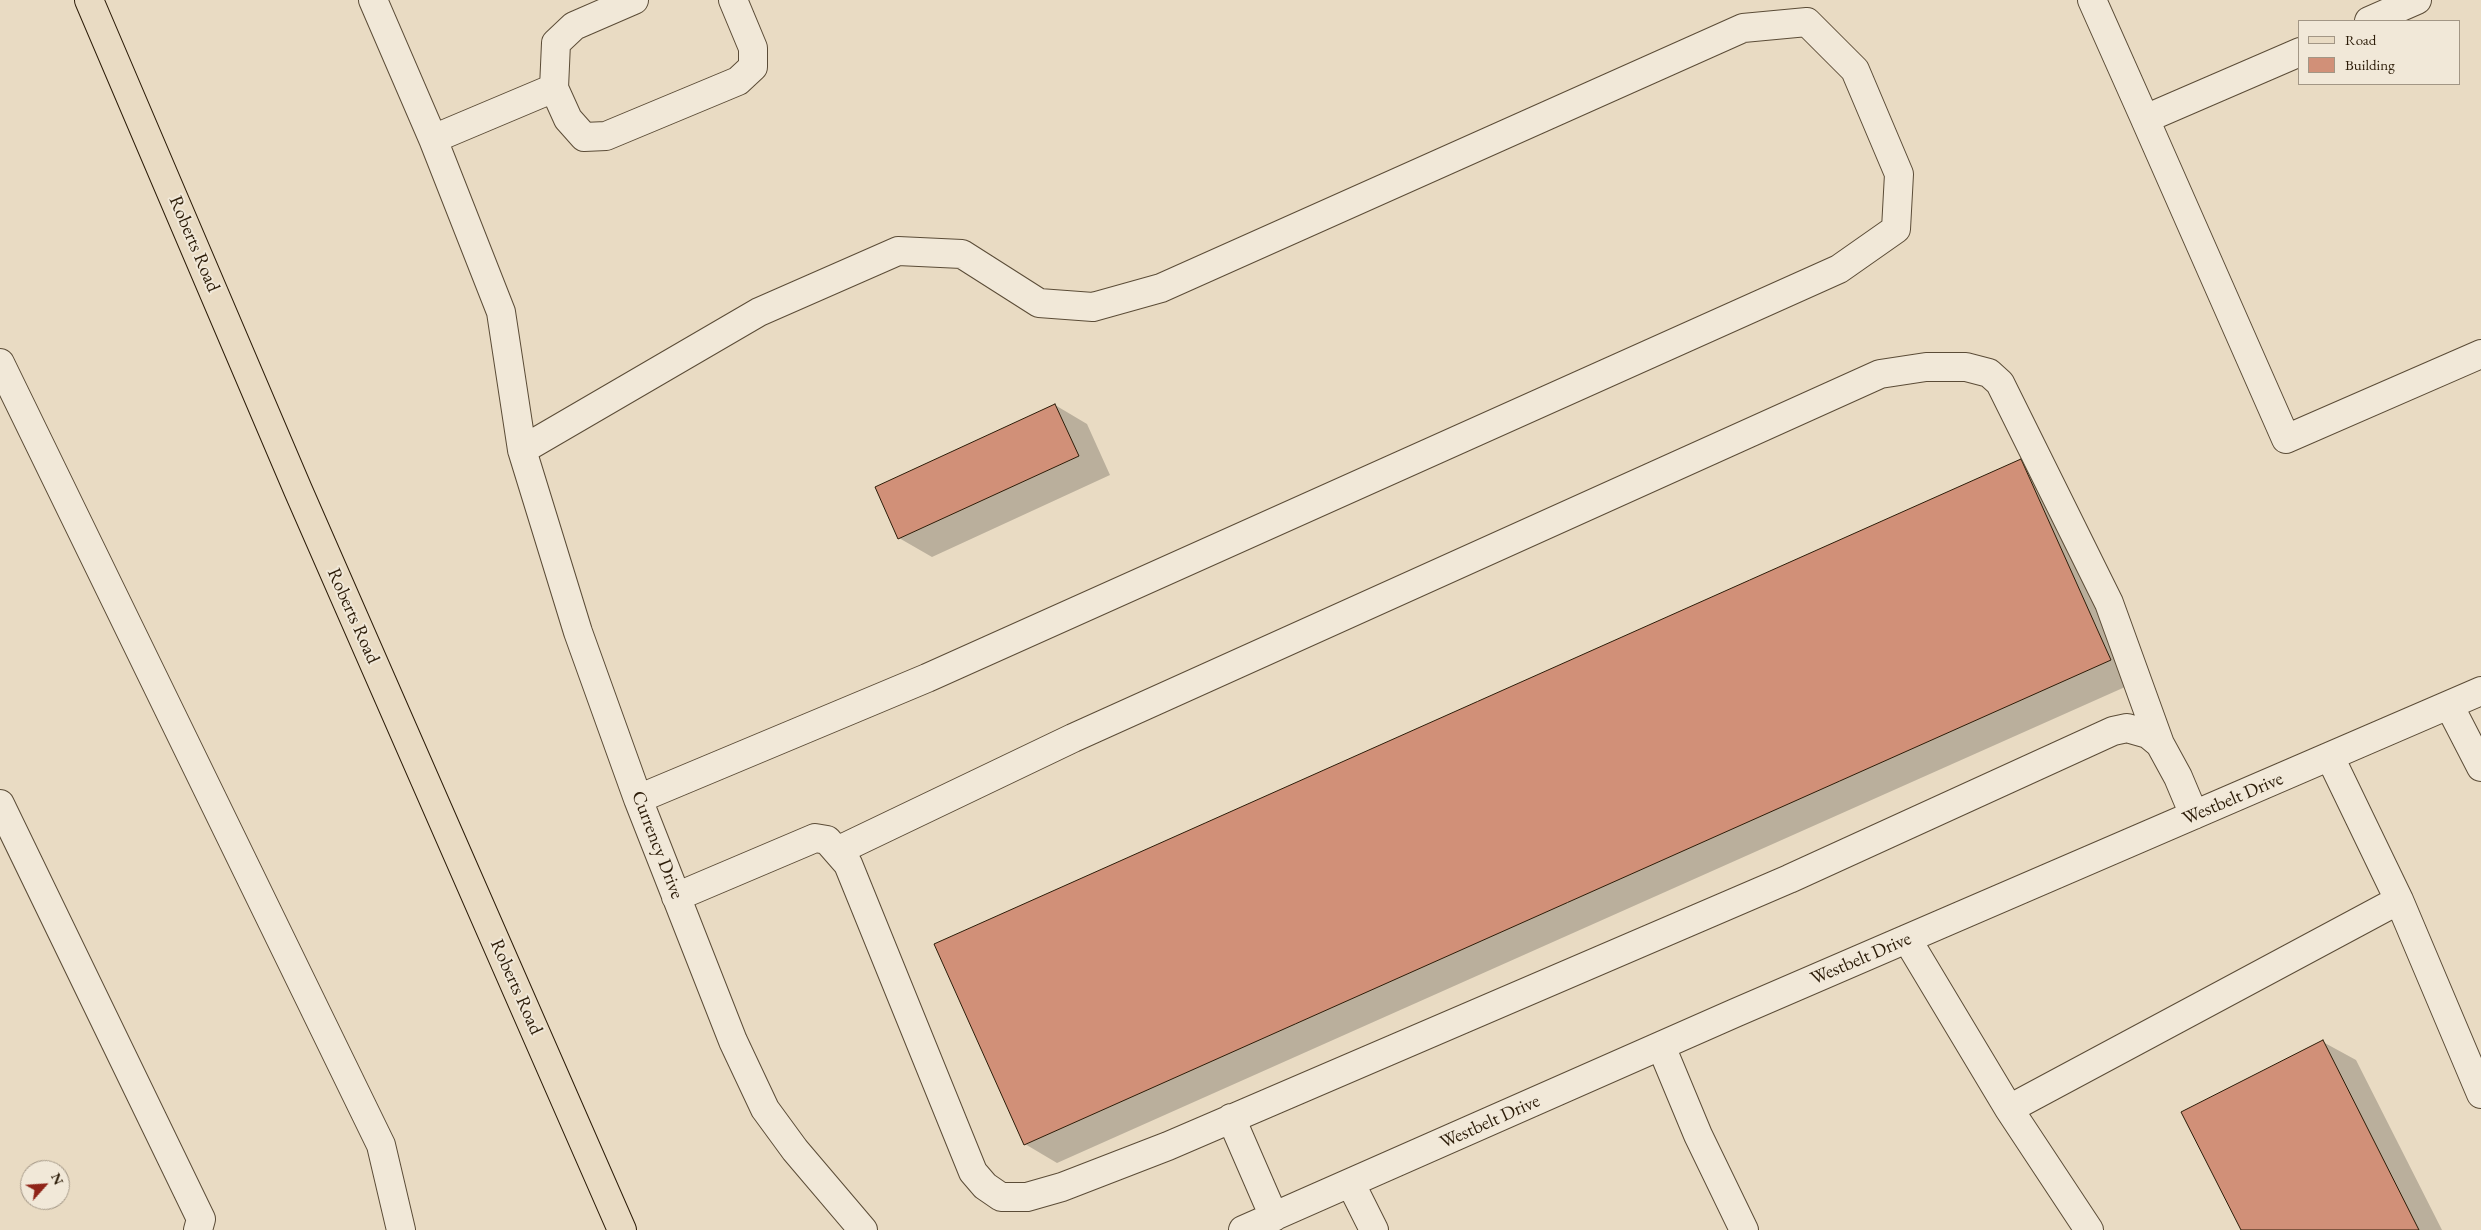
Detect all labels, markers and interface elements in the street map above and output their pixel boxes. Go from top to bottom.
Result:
legend [2298,20,2461,85]
text: Road [2345,30,2376,49]
text: Building [2345,55,2395,74]
street label: Roberts Road [164,193,224,295]
street label: Roberts Road [322,565,384,667]
street label: Westbelt Drive [2179,768,2287,830]
street label: Currency Drive [626,788,688,902]
street label: Westbelt Drive [1807,928,1915,990]
street label: Roberts Road [485,936,547,1038]
street label: Westbelt Drive [1436,1090,1544,1154]
north arrow [20,1160,70,1210]
text: N [47,1170,68,1188]

